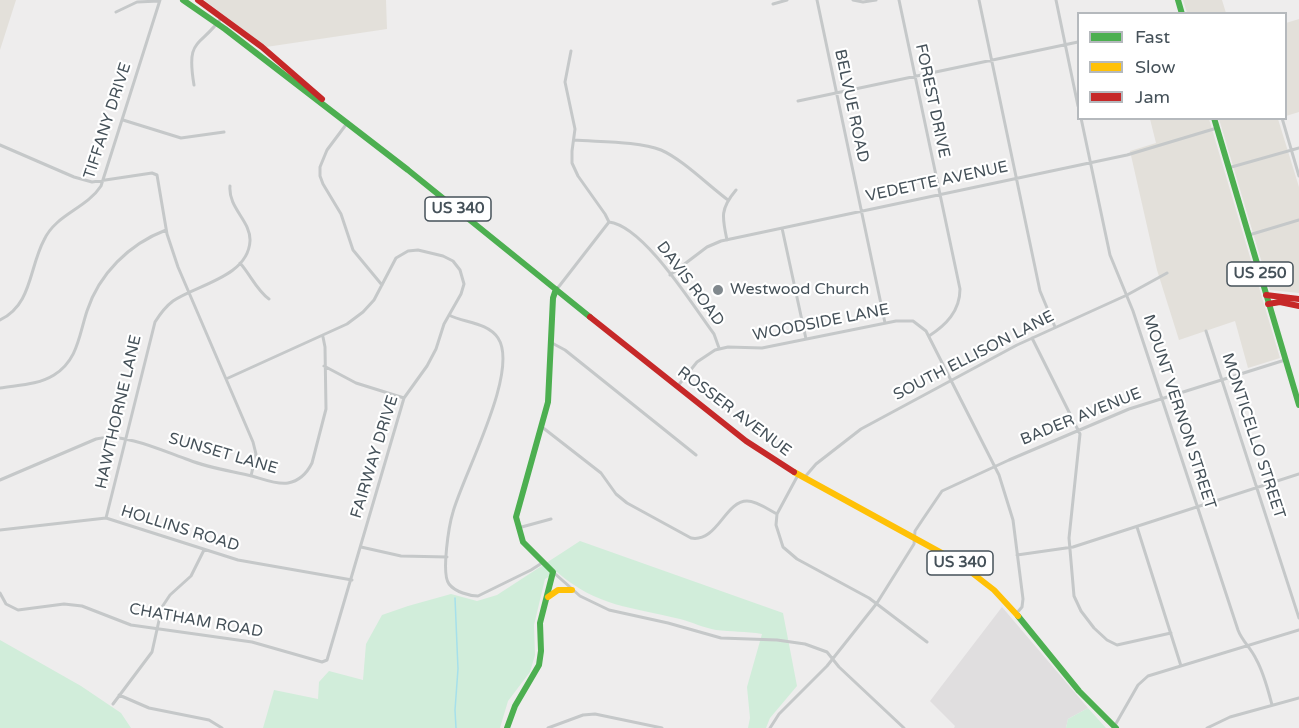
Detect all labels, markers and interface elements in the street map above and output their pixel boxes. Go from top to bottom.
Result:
legend [1077,12,1287,120]
text: Fast [1135,26,1170,48]
street label: FOREST DRIVE [911,42,953,160]
street label: BELVUE ROAD [830,48,872,164]
text: Slow [1135,56,1176,78]
street label: TIFFANY DRIVE [80,60,136,182]
text: Jam [1135,86,1170,108]
street label: VEDETTE AVENUE [864,158,1010,206]
road number: US 340 [425,197,491,221]
street label: DAVIS ROAD [652,238,728,330]
road number: US 250 [1227,262,1293,286]
place label: Westwood Church [730,280,869,300]
marker: Westwood Church [711,283,725,297]
street label: WOODSIDE LANE [751,300,891,346]
street label: SOUTH ELLISON LANE [890,307,1058,405]
street label: MOUNT VERNON STREET [1138,312,1220,512]
street label: HAWTHORNE LANE [92,333,146,491]
street label: MONTICELLO STREET [1217,351,1289,521]
street label: ROSSER AVENUE [673,363,795,461]
street label: BADER AVENUE [1018,384,1144,450]
street label: FAIRWAY DRIVE [347,393,403,521]
street label: SUNSET LANE [166,429,280,479]
street label: HOLLINS ROAD [118,502,242,556]
road number: US 340 [927,551,993,575]
street label: CHATHAM ROAD [128,600,264,642]

